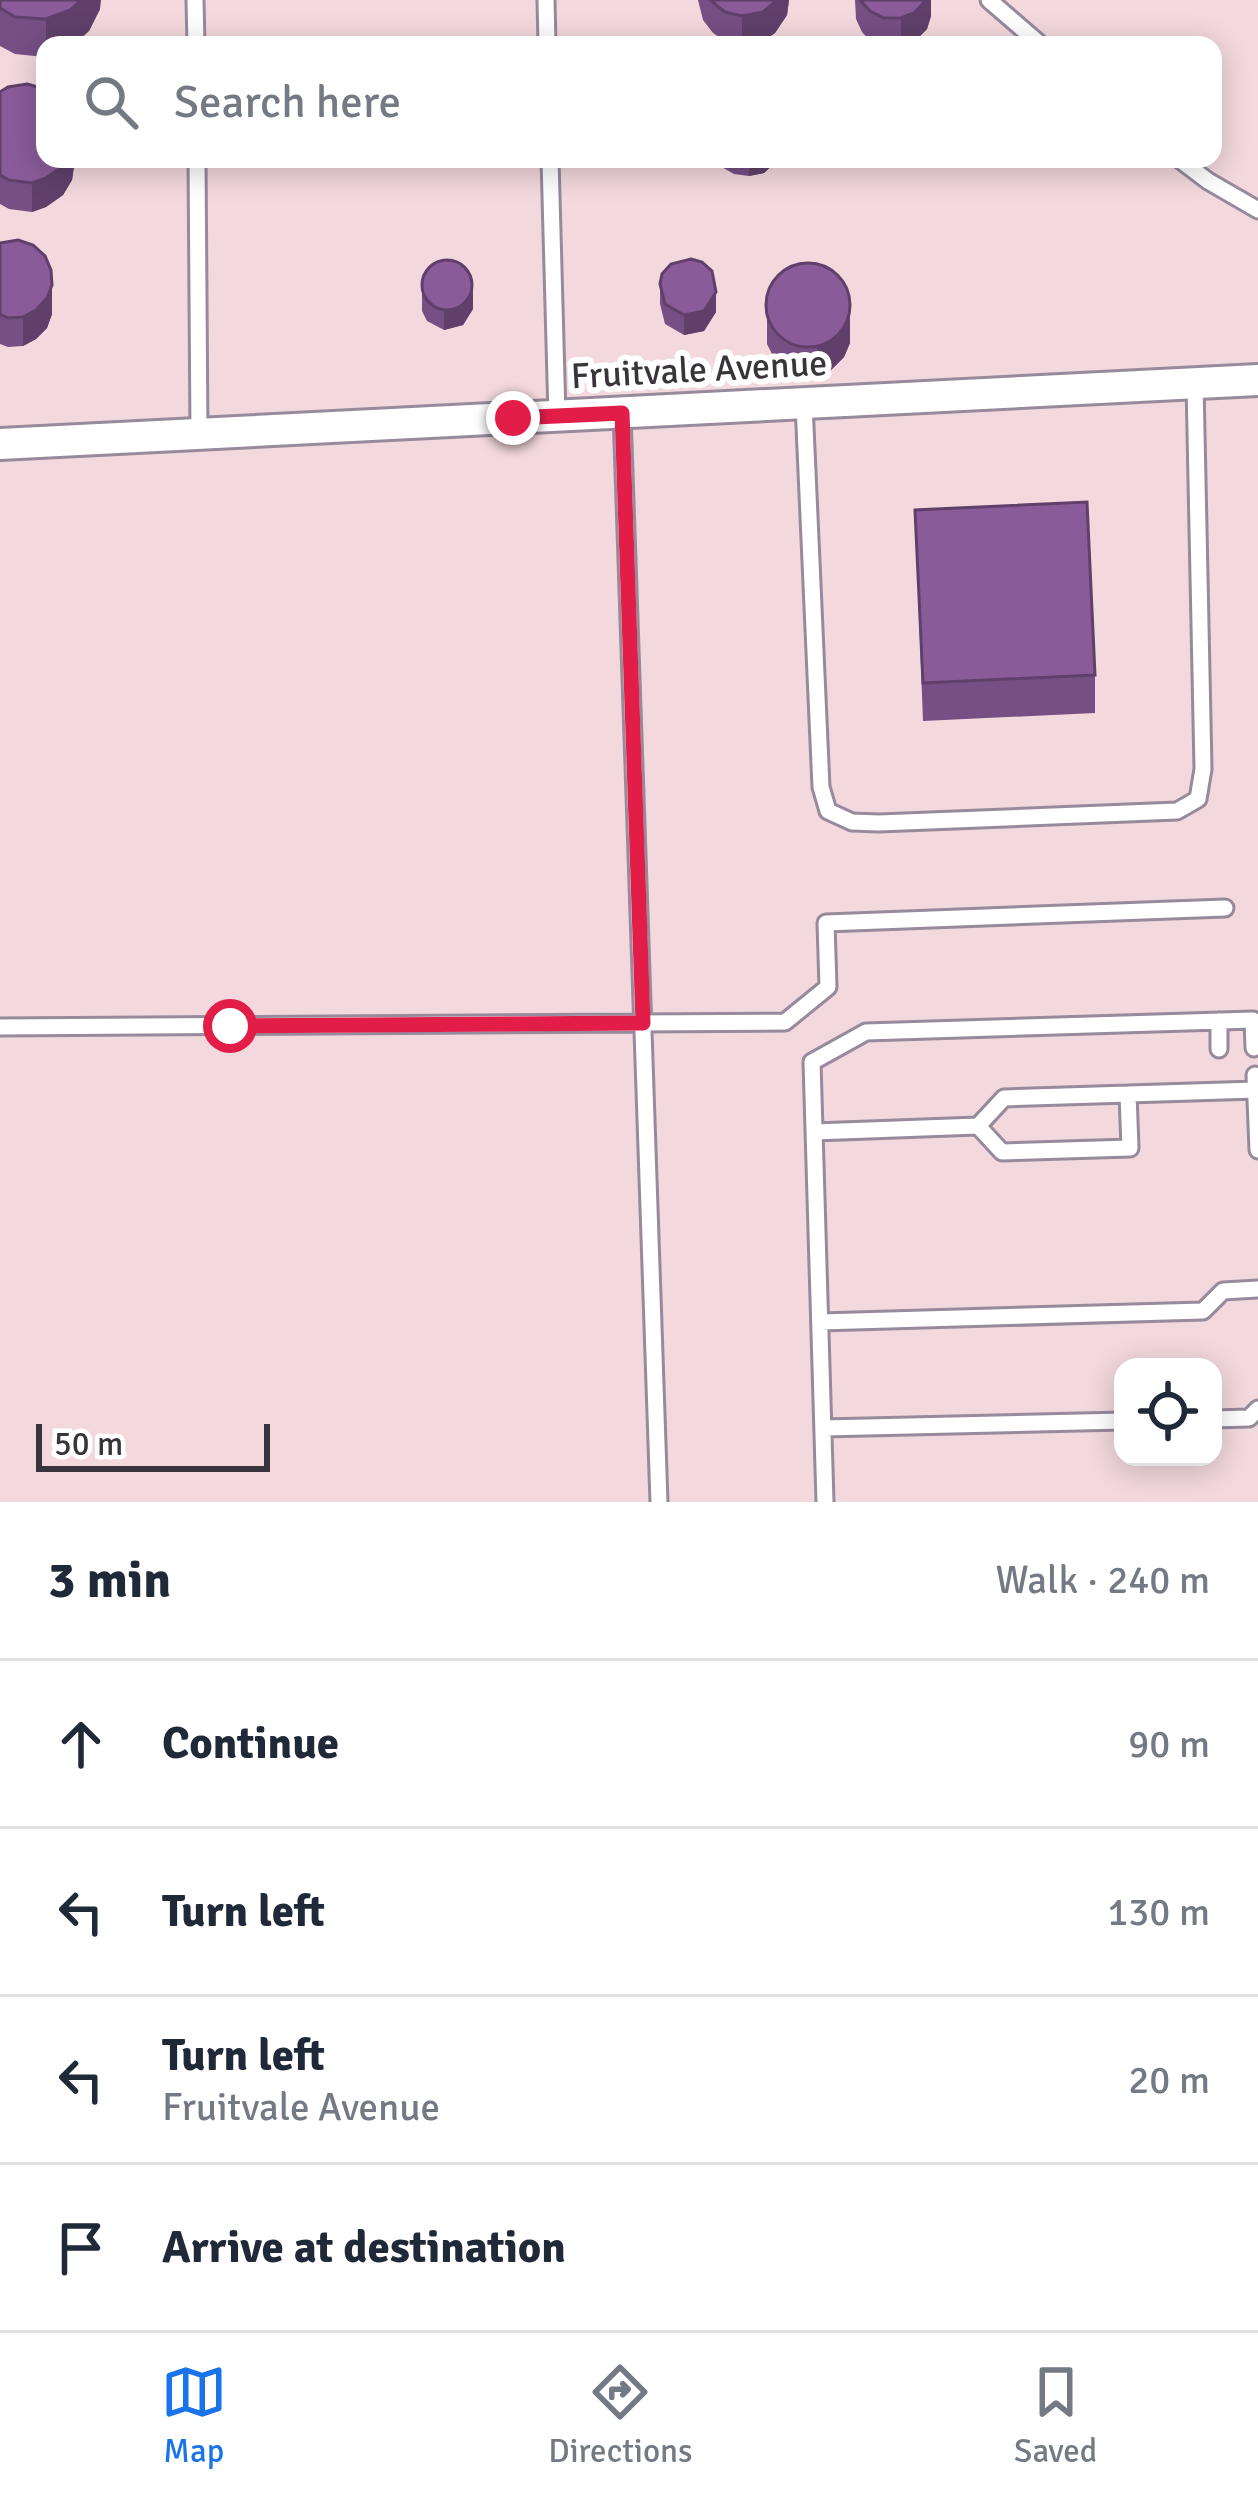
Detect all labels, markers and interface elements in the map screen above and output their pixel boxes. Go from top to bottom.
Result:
search box [36,36,1222,168]
icon: search [78,69,144,135]
text: Search here [174,75,401,130]
street label: Fruitvale Avenue [570,341,828,399]
route end [486,391,540,445]
route start [203,999,257,1053]
map controls [1114,1358,1222,1466]
button: locate [1114,1358,1222,1466]
scale bar [36,1418,270,1471]
text: 50 m [54,1424,123,1465]
text: 3 min [48,1549,171,1612]
text: Walk · 240 m [996,1556,1210,1604]
icon: ahead [48,1711,114,1777]
text: Continue [162,1716,339,1771]
text: 90 m [1128,1720,1210,1768]
icon: left [48,1879,114,1945]
text: Turn left [162,1884,325,1939]
text: 130 m [1107,1888,1210,1936]
text: Turn left [162,2028,325,2083]
icon: left [48,2047,114,2113]
text: 20 m [1128,2056,1210,2104]
text: Fruitvale Avenue [162,2083,440,2131]
icon: arrive [48,2215,114,2281]
text: Arrive at destination [162,2220,566,2275]
tab: Map [161,2359,227,2472]
tab: Directions [548,2359,693,2472]
tab: Saved [1014,2359,1097,2472]

